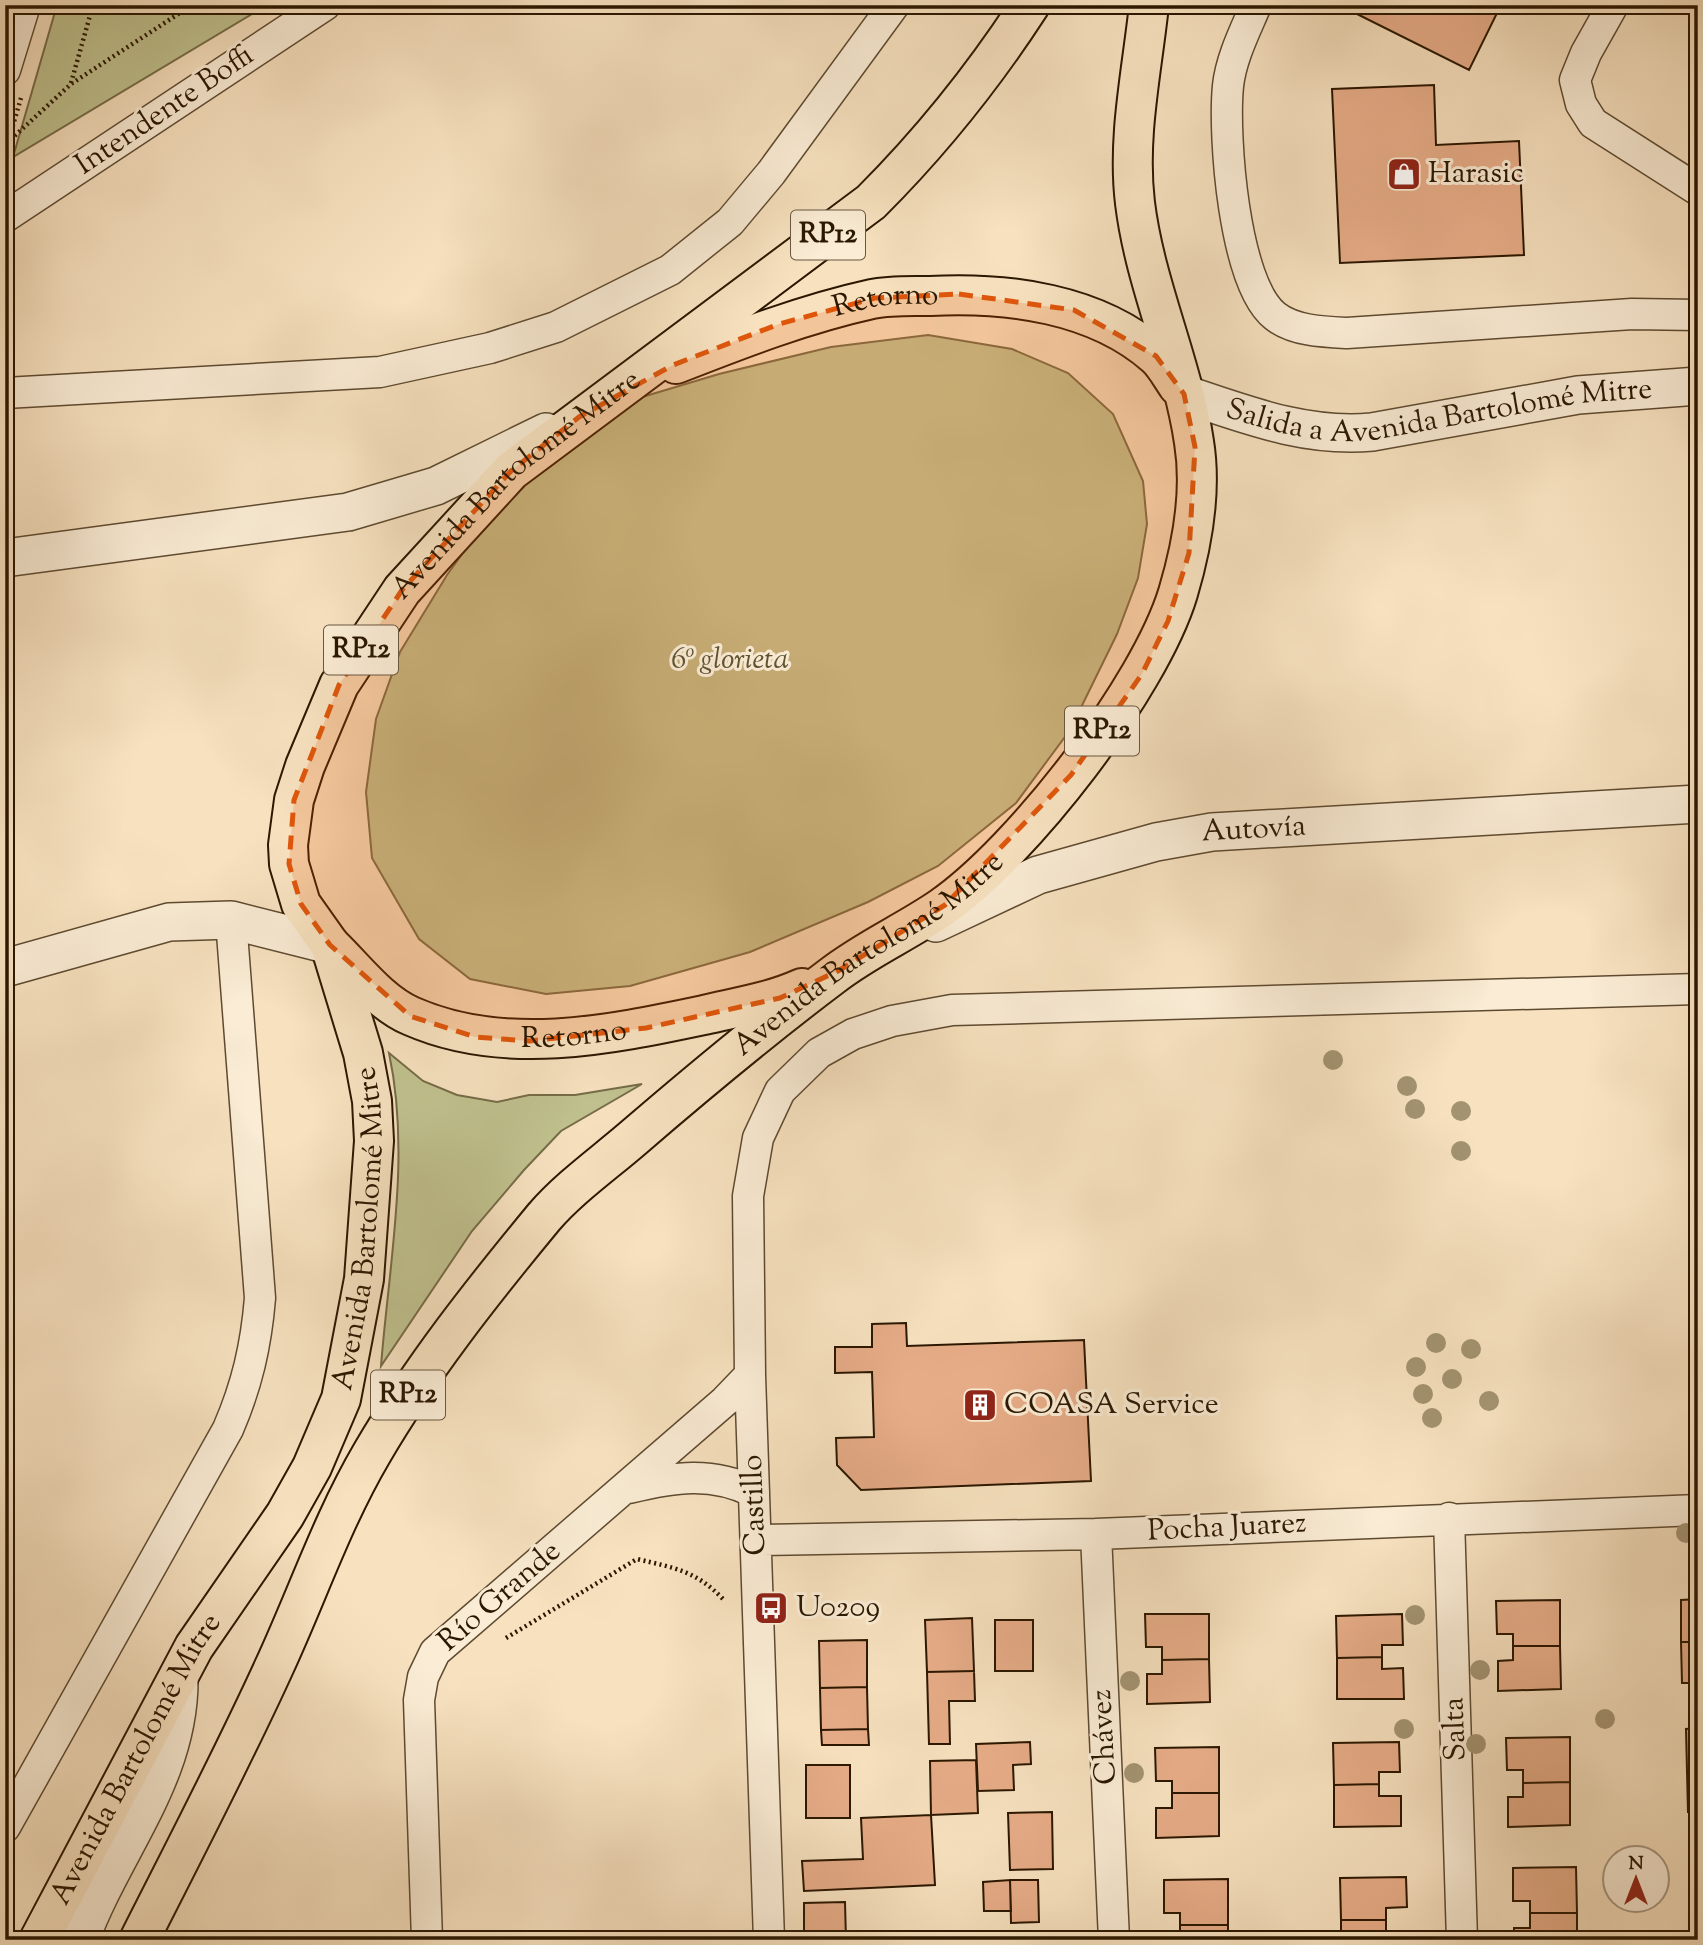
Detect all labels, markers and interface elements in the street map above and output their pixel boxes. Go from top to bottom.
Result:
street label: Intendente Boffi [67,35,263,187]
place label: Harasic [1428,153,1524,196]
shop icon: Harasic [1385,155,1423,193]
road number: RP12 [791,210,865,260]
street label: Retorno [828,274,939,329]
street label: Avenida Bartolomé Mitre [381,360,650,610]
street label: Salida a Avenida Bartolomé Mitre [1220,368,1654,455]
road number: RP12 [324,626,398,674]
park label: 6º glorieta [671,639,789,682]
road number: RP12 [1065,706,1139,756]
street label: Autovía [1200,805,1307,854]
street label: Avenida Bartolomé Mitre [724,842,1014,1067]
street label: Retorno [521,1009,630,1061]
street label: Avenida Bartolomé Mitre [322,1063,396,1394]
road number: RP12 [371,1370,445,1420]
place label: COASA Service [1004,1384,1219,1427]
building icon: COASA Service [961,1386,999,1424]
street label: Castillo [732,1454,778,1556]
street label: Pocha Juarez [1146,1502,1308,1554]
street label: Río Grande [429,1531,571,1663]
place label: U0209 [796,1587,880,1630]
bus stop icon: U0209 [752,1589,790,1627]
street label: Avenida Bartolomé Mitre [40,1605,232,1913]
street label: Chávez [1081,1688,1129,1786]
street label: Salta [1433,1696,1479,1762]
north arrow [1602,1843,1672,1913]
text: N [1628,1851,1644,1878]

